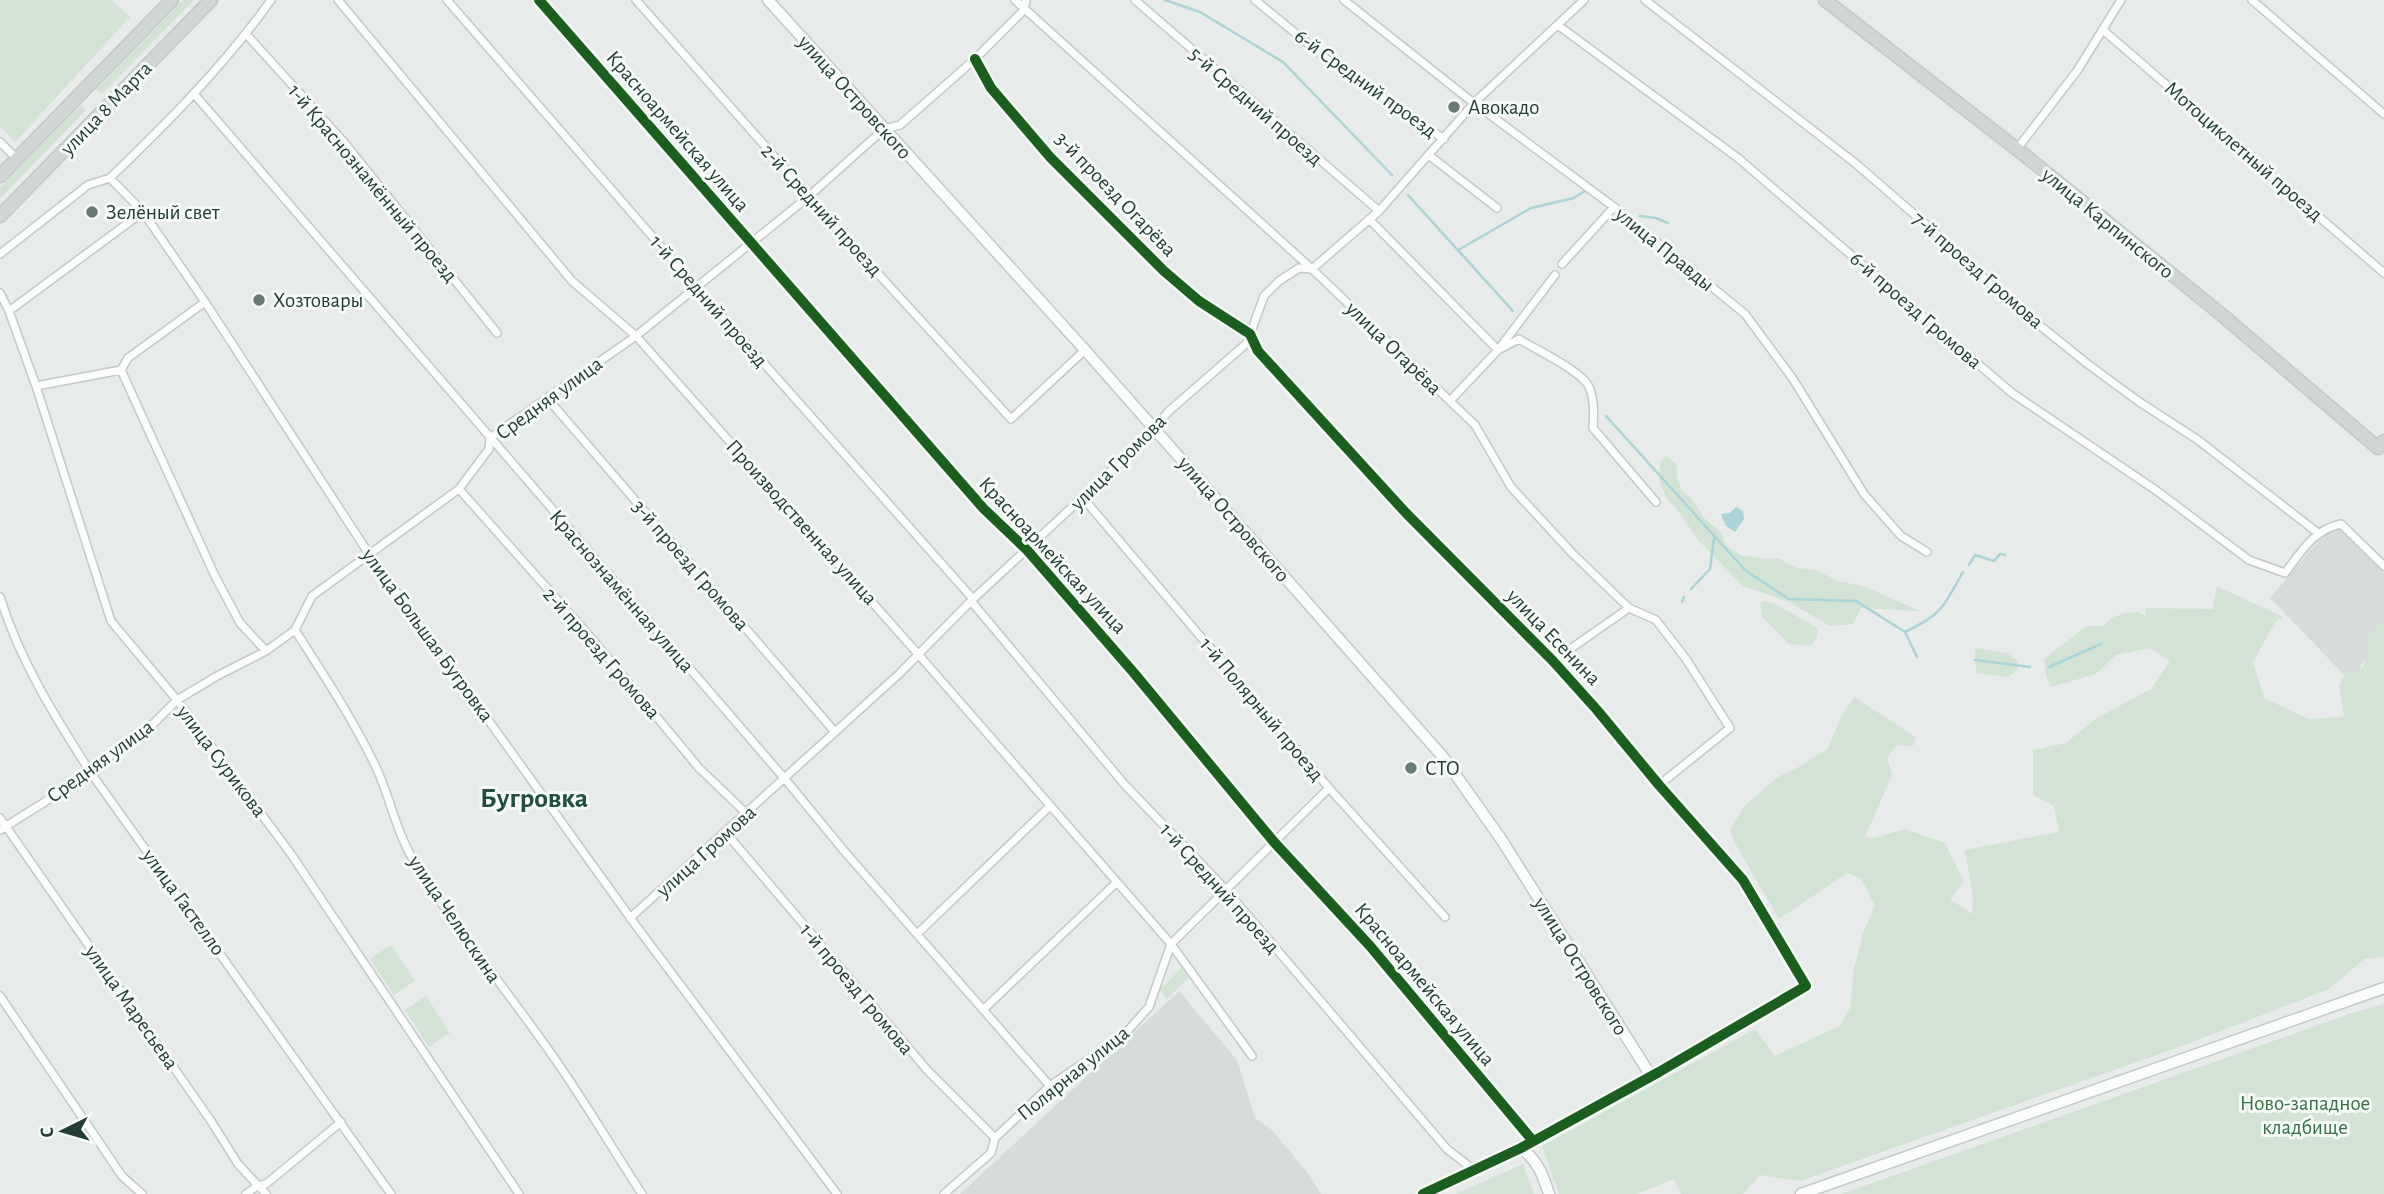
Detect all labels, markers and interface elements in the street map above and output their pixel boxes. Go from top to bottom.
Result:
street label: 6-й Средний проезд [1291,25,1441,142]
street label: улица Островского [793,31,915,163]
street label: 5-й Средний проезд [1185,43,1326,170]
street label: Красноармейская улица [602,47,753,216]
street label: улица 8 Марта [56,57,156,160]
street label: Мотоциклетный проезд [2161,77,2327,225]
street label: 1-й Краснознамённый проезд [284,80,461,286]
place label: Авокадо [1468,97,1539,118]
marker: Авокадо [1446,99,1462,115]
street label: 3-й проезд Огарёва [1051,128,1181,261]
street label: 2-й Средний проезд [757,140,886,280]
street label: улица Карпинского [2037,163,2178,283]
place label: Зелёный свет [106,202,220,223]
street label: улица Правды [1610,203,1718,295]
marker: Зелёный свет [84,204,100,220]
street label: 7-й проезд Громова [1908,208,2047,333]
street label: 1-й Средний проезд [646,231,771,371]
street label: 6-й проезд Громова [1846,248,1986,373]
place label: Хозтовары [273,290,364,311]
marker: Хозтовары [251,292,267,308]
street label: улица Огарёва [1341,297,1446,399]
street label: Средняя улица [492,353,607,444]
street label: улица Громова [1066,410,1171,515]
street label: Производственная улица [722,436,881,609]
street label: улица Островского [1173,452,1294,586]
street label: Красноармейская улица [975,473,1131,638]
street label: 3-й проезд Громова [628,496,753,635]
street label: Краснознамённая улица [545,506,698,677]
street label: улица Большая Бугровка [357,544,498,726]
street label: 2-й проезд Громова [539,584,664,723]
street label: улица Есенина [1502,584,1605,690]
street label: 1-й Полярный проезд [1196,634,1328,785]
street label: улица Сурикова [172,701,271,821]
street label: Средняя улица [43,716,158,807]
place label: СТО [1425,758,1460,779]
marker: СТО [1403,760,1419,776]
district label: Бугровка [480,785,588,813]
street label: улица Громова [652,801,760,902]
street label: 1-й Средний проезд [1156,819,1283,958]
street label: улица Гастелло [138,845,229,959]
street label: улица Челюскина [404,851,505,987]
street label: улица Островского [1529,893,1631,1039]
street label: Красноармейская улица [1350,899,1499,1070]
street label: 1-й проезд Громова [796,920,918,1059]
street label: улица Маресьева [80,940,182,1074]
street label: Полярная улица [1013,1022,1134,1125]
park label: Ново-западное кладбище [2240,1093,2370,1138]
north arrow [28,1096,98,1166]
text: С [38,1126,57,1138]

